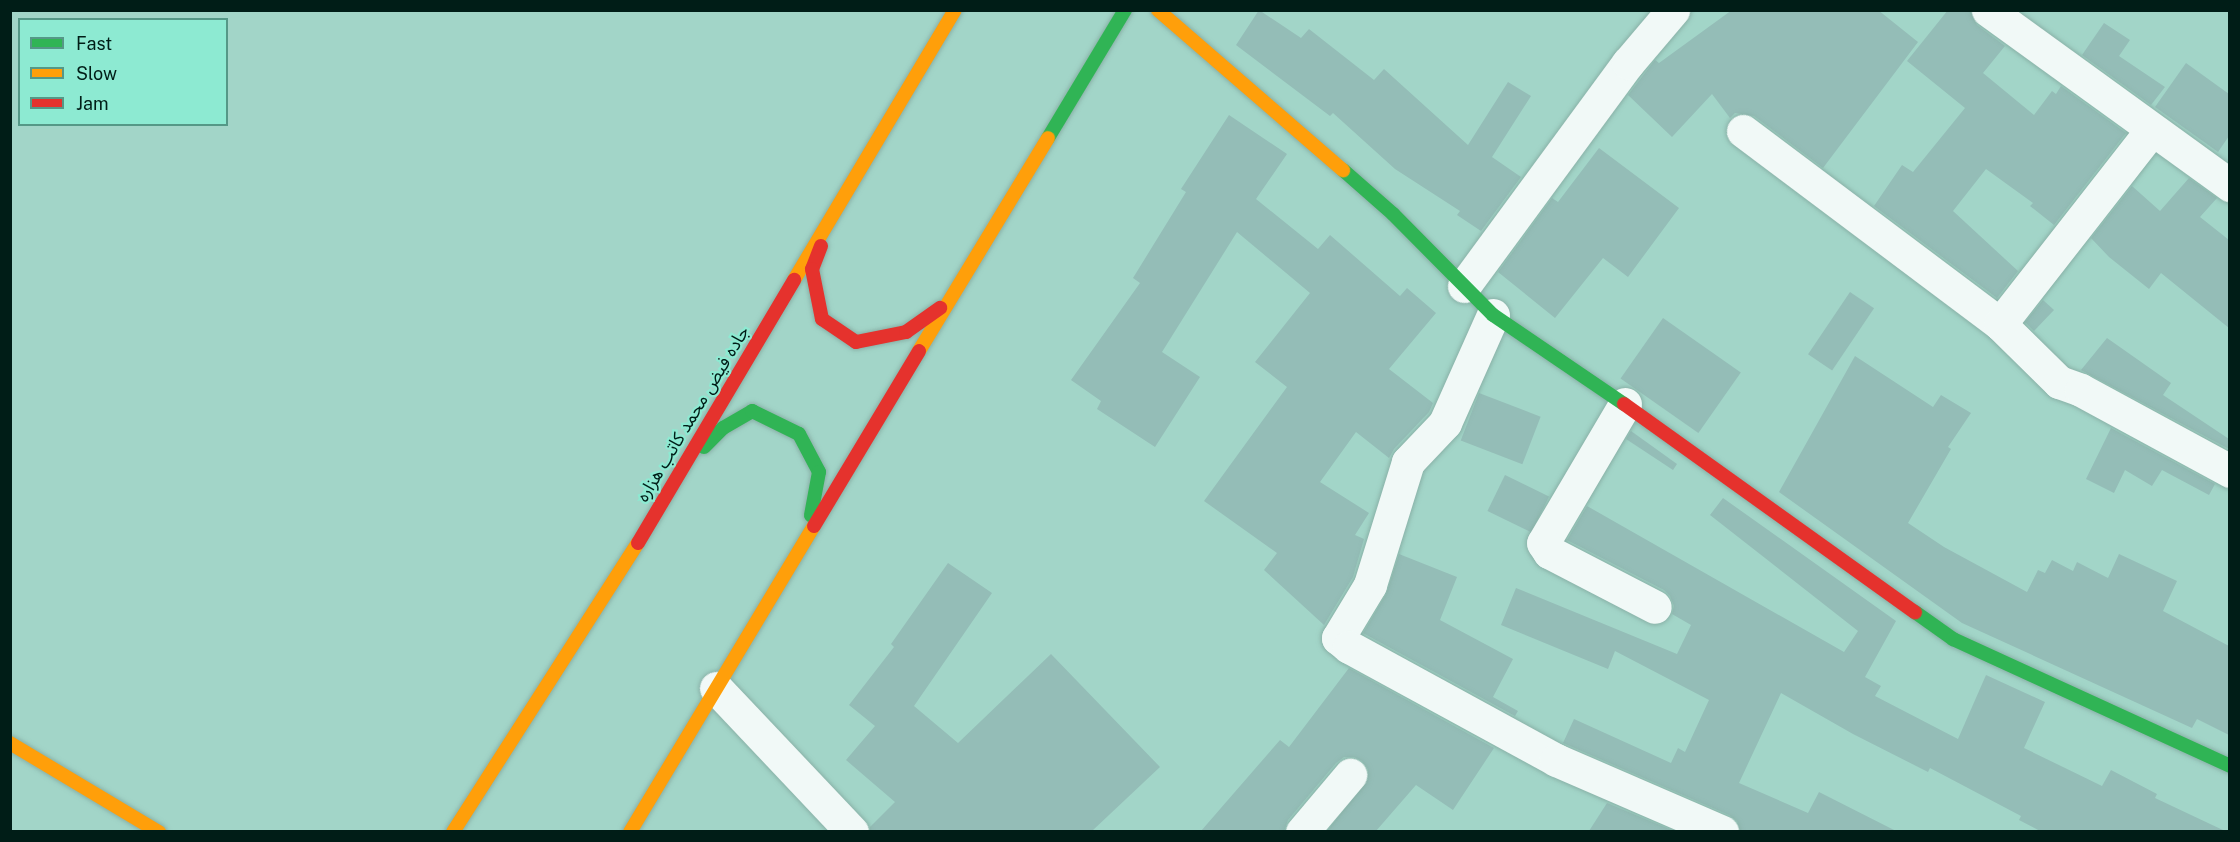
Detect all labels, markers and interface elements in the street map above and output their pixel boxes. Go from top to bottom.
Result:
legend [18,18,228,126]
text: Fast [76,33,112,54]
text: Slow [76,63,117,84]
text: Jam [76,93,109,114]
street label: جاده فیض محمد کاتب هزاره [632,322,754,506]

